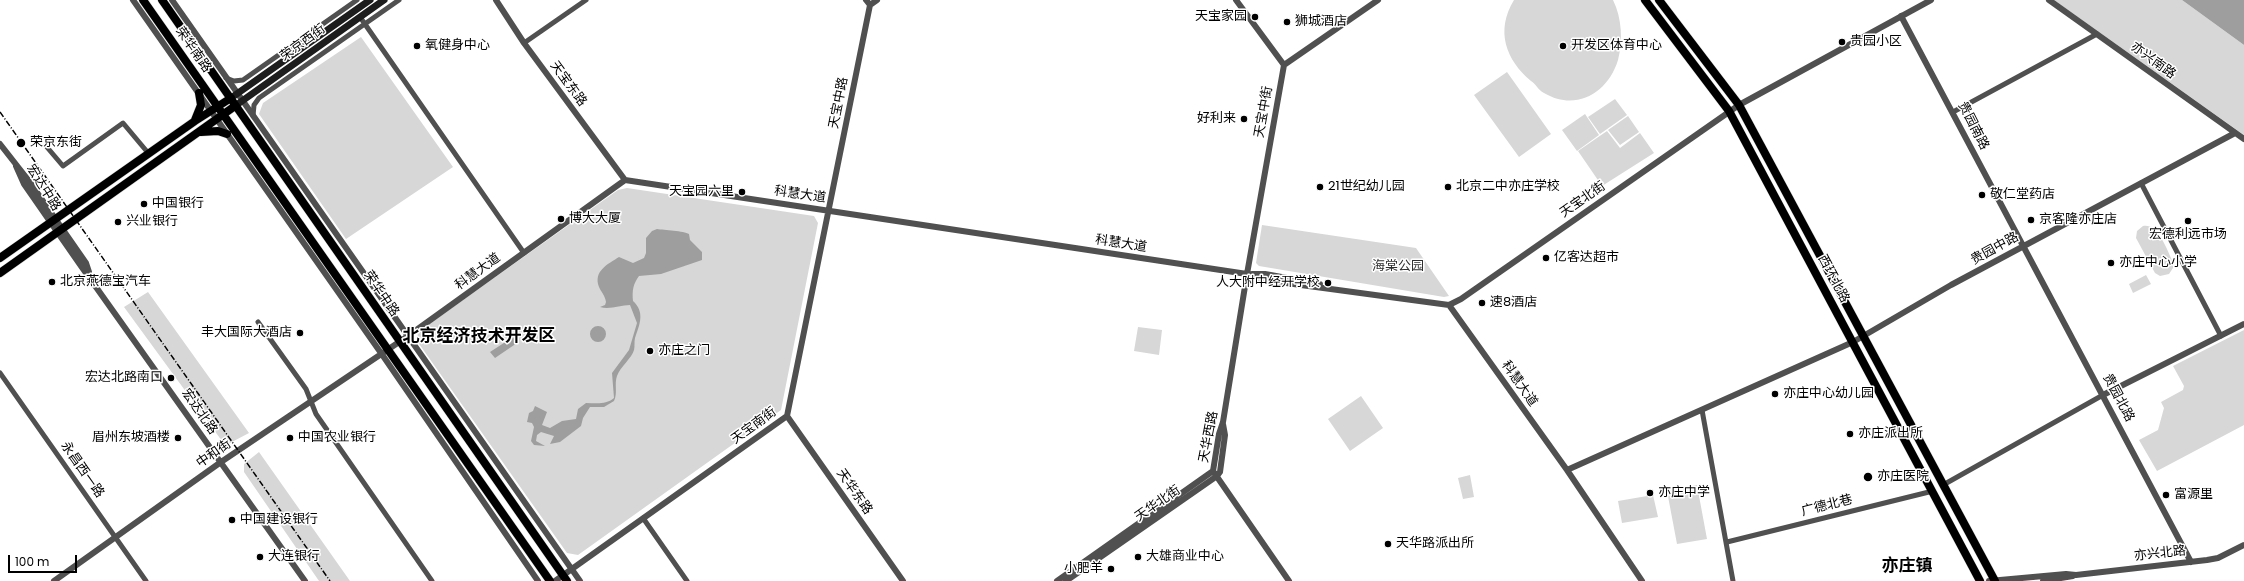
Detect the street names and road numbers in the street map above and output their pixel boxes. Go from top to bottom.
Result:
street label: 荣京西街 [277,21,329,65]
street label: 荣华南路 [172,24,214,76]
street label: 亦兴南路 [2127,39,2179,83]
street label: 天宝东路 [546,58,590,110]
street label: 天宝中路 [826,76,852,130]
street label: 天宝中街 [1252,85,1276,139]
street label: 贵园南路 [1954,99,1992,153]
street label: 宏达中路 [23,162,63,214]
street label: 天宝北街 [1557,179,1609,221]
street label: 科慧大道 [773,184,827,206]
street label: 贵园中路 [1968,230,2022,268]
street label: 科慧大道 [1094,232,1148,256]
street label: 科慧大道 [452,250,504,294]
street label: 西环北路 [1814,252,1852,306]
street label: 荣华中路 [360,268,402,320]
street label: 科慧大道 [1498,358,1540,410]
street label: 贵园北路 [2099,371,2137,425]
street label: 宏达北路 [178,386,220,438]
street label: 天宝南街 [728,404,780,448]
street label: 天华西路 [1196,410,1222,464]
street label: 中和街 [194,436,234,472]
street label: 永昌西一路 [57,439,107,501]
street label: 天华东路 [833,466,875,518]
street label: 天华北街 [1132,483,1184,525]
street label: 广德北巷 [1800,492,1854,520]
street label: 亦兴北路 [2133,544,2187,564]

